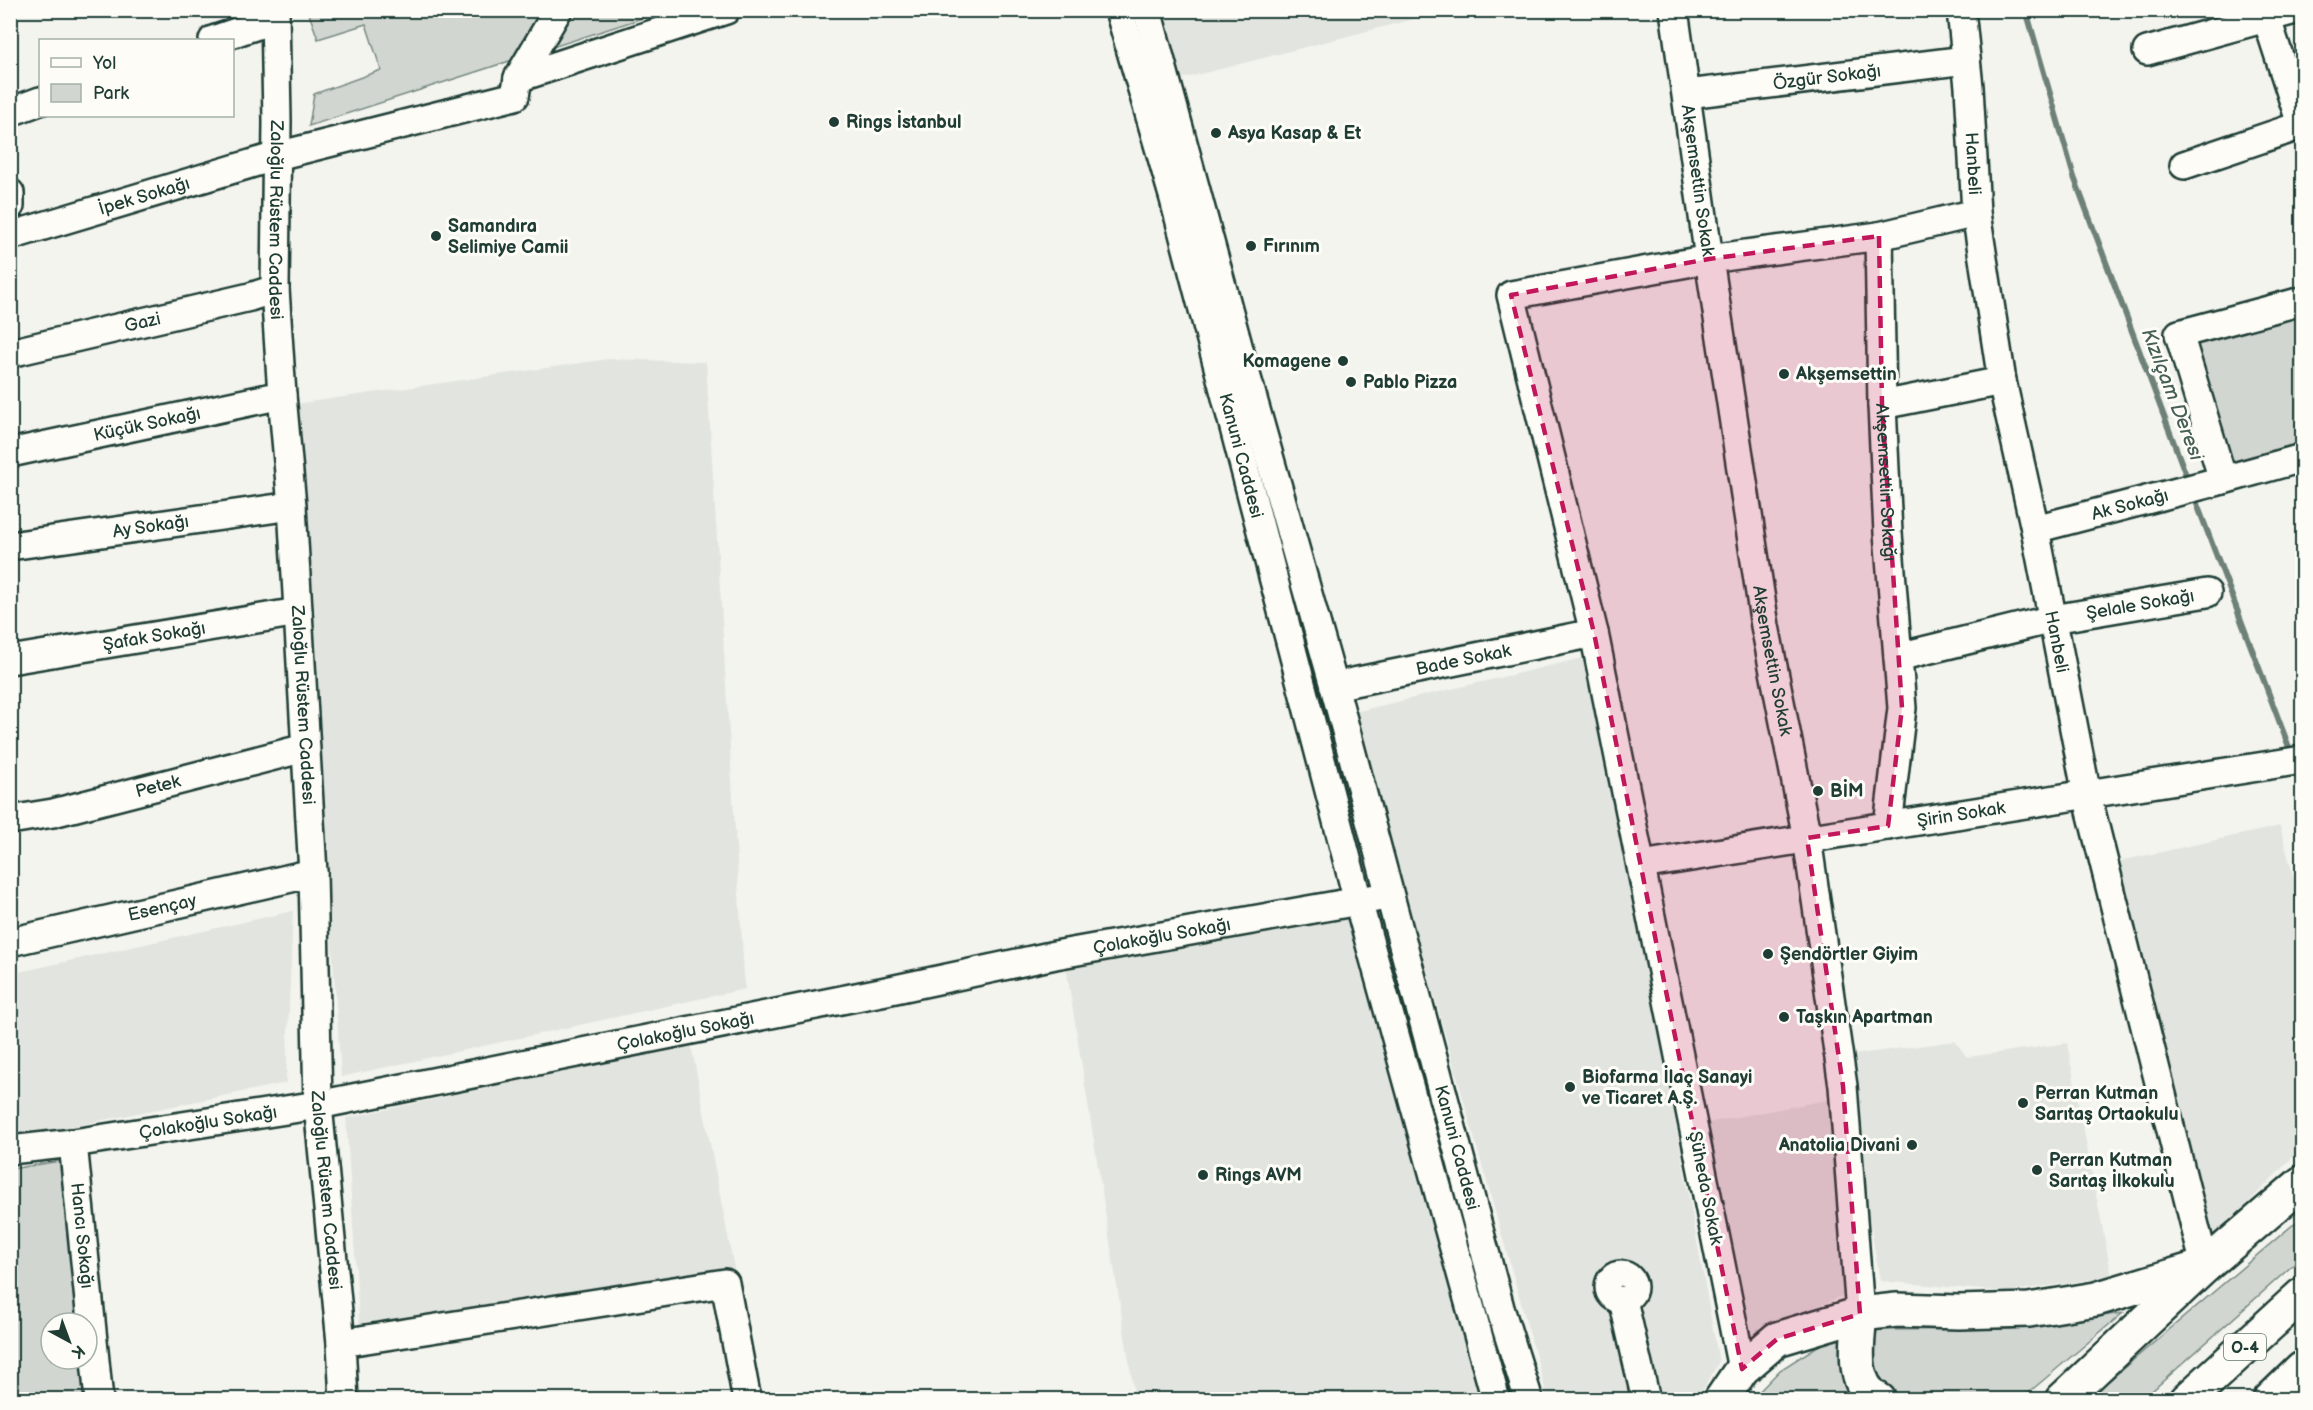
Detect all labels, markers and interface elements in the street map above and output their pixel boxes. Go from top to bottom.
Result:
legend [39,39,234,117]
text: Yol [92,53,116,74]
street label: Özgür Sokağı [1772,60,1882,94]
text: Park [93,83,129,104]
street label: Akşemsettin Sokak [1676,103,1718,258]
place label: Rings İstanbul [846,109,962,133]
marker: Rings İstanbul [827,115,841,129]
street label: Zaloğlu Rüstem Caddesi [264,119,287,320]
place label: Asya Kasap & Et [1227,123,1361,144]
marker: Asya Kasap & Et [1209,126,1223,140]
street label: Hanbeli [1961,132,1985,195]
street label: İpek Sokağı [96,173,192,220]
place label: Samandıra Selimiye Camii [448,216,568,258]
marker: Samandıra Selimiye Camii [429,229,443,243]
place label: Fırınım [1263,236,1320,257]
marker: Fırınım [1244,239,1258,253]
street label: Gazi [122,308,163,337]
water label: Kızılçam Deresi [2136,325,2209,465]
place label: Komagene [1243,351,1331,372]
marker: Komagene [1336,354,1350,368]
place label: Akşemsettin [1795,364,1897,385]
marker: Akşemsettin [1777,367,1791,381]
place label: Pablo Pizza [1363,372,1457,393]
marker: Pablo Pizza [1344,375,1358,389]
street label: Kanuni Caddesi [1214,391,1267,520]
street label: Küçük Sokağı [92,403,202,446]
street label: Akşemsettin Sokağı [1871,403,1900,562]
street label: Ak Sokağı [2089,485,2171,525]
street label: Ay Sokağı [111,511,190,542]
street label: Akşemsettin Sokak [1748,584,1797,738]
street label: Şelale Sokağı [2085,585,2196,624]
street label: Zaloğlu Rüstem Caddesi [287,604,319,805]
street label: Hanbeli [2040,609,2073,675]
street label: Şafak Sokağı [101,618,207,655]
street label: Bade Sokak [1414,640,1513,680]
street label: Petek [133,770,183,802]
place label: BİM [1830,778,1863,802]
marker: BİM [1811,784,1825,798]
street label: Şirin Sokak [1915,797,2007,832]
street label: Esençay [126,890,199,926]
street label: Çolakoğlu Sokağı [1092,914,1232,959]
place label: Şendörtler Giyim [1780,944,1918,965]
marker: Şendörtler Giyim [1761,947,1775,961]
place label: Taşkın Apartman [1796,1007,1933,1028]
street label: Çolakoğlu Sokağı [615,1008,756,1056]
marker: Taşkın Apartman [1777,1010,1791,1024]
place label: Biofarma İlaç Sanayi ve Ticaret A.Ş. [1581,1064,1752,1109]
marker: Biofarma İlaç Sanayi ve Ticaret A.Ş. [1563,1080,1577,1094]
street label: Kanuni Caddesi [1430,1083,1483,1212]
place label: Perran Kutman Sarıtaş Ortaokulu [2035,1083,2179,1125]
street label: Zaloğlu Rüstem Caddesi [307,1090,346,1291]
marker: Perran Kutman Sarıtaş Ortaokulu [2016,1096,2030,1110]
street label: Çolakoğlu Sokağı [138,1102,279,1144]
street label: Şüheda Sokak [1684,1130,1727,1247]
place label: Anatolia Divani [1778,1135,1900,1156]
marker: Anatolia Divani [1905,1138,1919,1152]
place label: Perran Kutman Sarıtaş İlkokulu [2049,1150,2175,1192]
marker: Perran Kutman Sarıtaş İlkokulu [2030,1163,2044,1177]
place label: Rings AVM [1215,1165,1302,1186]
marker: Rings AVM [1196,1168,1210,1182]
street label: Hancı Sokağı [66,1182,98,1290]
north arrow [39,1311,99,1371]
road number: O-4 [2224,1334,2266,1360]
text: K [67,1340,88,1362]

